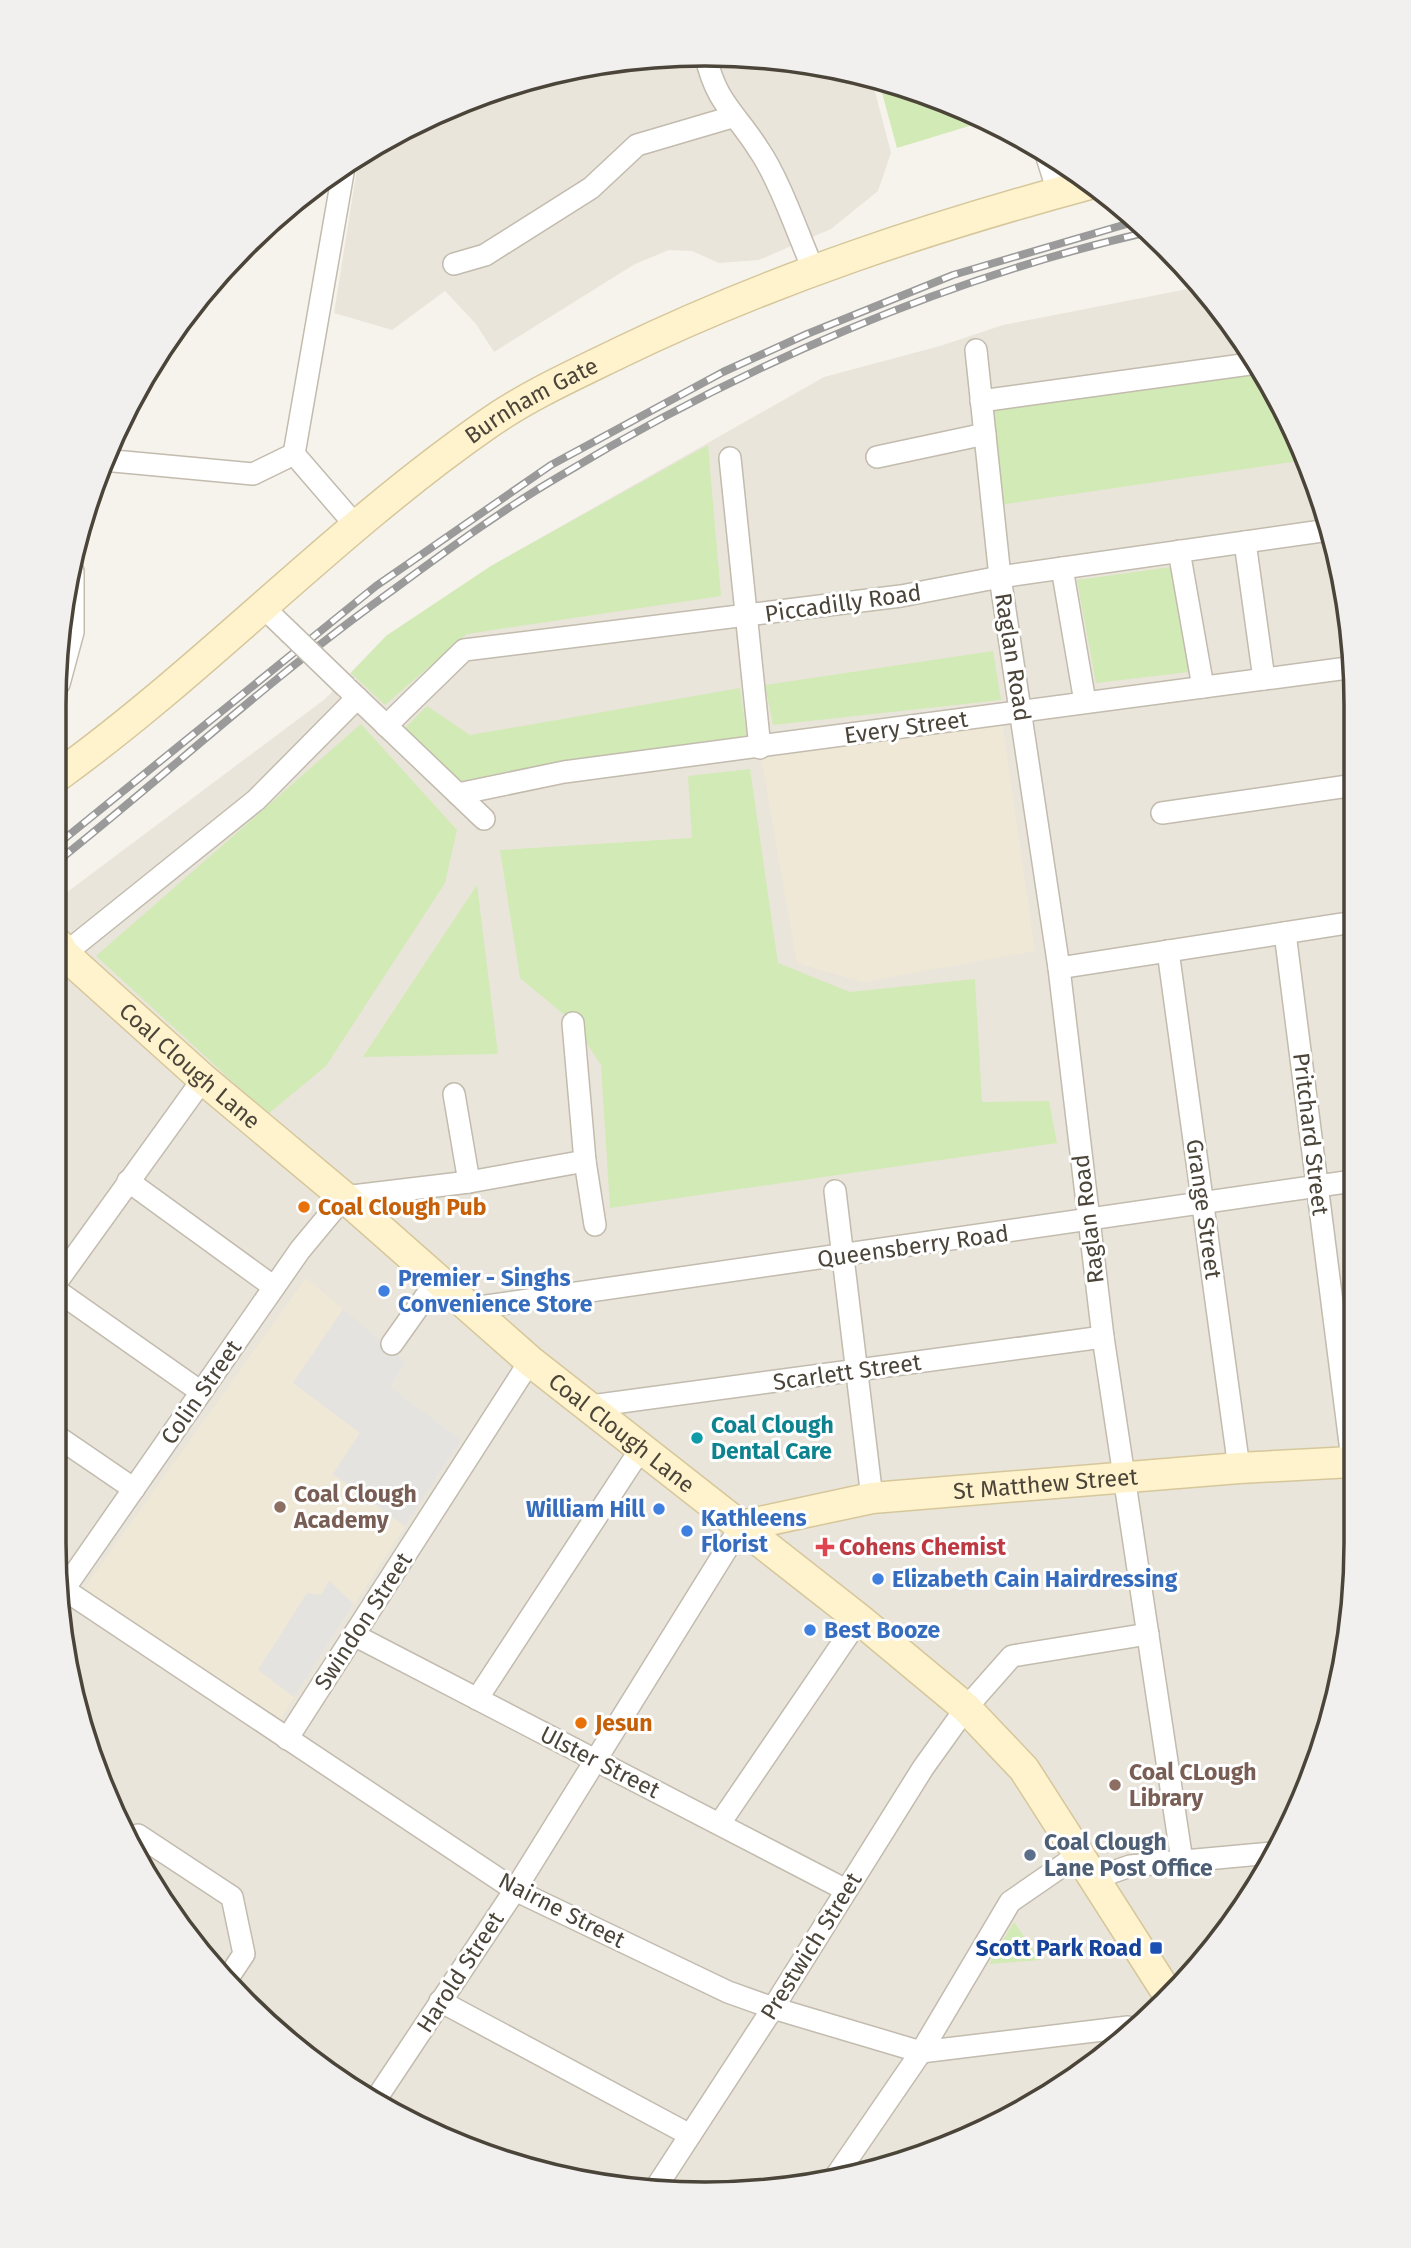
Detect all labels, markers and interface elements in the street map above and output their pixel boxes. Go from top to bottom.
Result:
street label: Burnham Gate [459,351,602,450]
street label: Piccadilly Road [763,578,923,628]
street label: Raglan Road [989,591,1037,723]
street label: Every Street [843,704,970,750]
street label: Coal Clough Lane [114,997,266,1135]
street label: Pritchard Street [1287,1051,1335,1218]
street label: Grange Street [1180,1137,1228,1282]
street label: Raglan Road [1066,1153,1110,1285]
place label: Coal Clough Pub [318,1193,486,1221]
marker: Coal Clough Pub [296,1199,312,1215]
street label: Queensberry Road [815,1219,1011,1273]
place label: Premier - Singhs Convenience Store [398,1264,593,1318]
marker: Premier - Singhs Convenience Store [376,1283,392,1299]
street label: Colin Street [155,1334,248,1450]
street label: Scarlett Street [771,1348,923,1396]
street label: Coal Clough Lane [543,1367,700,1499]
place label: Coal Clough Dental Care [711,1411,834,1465]
marker: Coal Clough Dental Care [689,1430,705,1446]
street label: St Matthew Street [952,1462,1140,1505]
place label: Coal Clough Academy [293,1480,417,1534]
place label: William Hill [526,1495,645,1523]
marker: Coal Clough Academy [272,1499,288,1515]
marker: William Hill [651,1501,667,1517]
place label: Kathleens Florist [701,1504,807,1558]
marker: Kathleens Florist [679,1523,695,1539]
place label: Cohens Chemist [839,1533,1007,1561]
marker: Cohens Chemist [817,1539,833,1555]
street label: Swindon Street [308,1546,418,1695]
place label: Elizabeth Cain Hairdressing [892,1565,1178,1593]
marker: Elizabeth Cain Hairdressing [870,1571,886,1587]
place label: Best Booze [824,1616,941,1644]
marker: Best Booze [802,1622,818,1638]
place label: Jesun [594,1709,653,1737]
marker: Jesun [573,1715,589,1731]
street label: Ulster Street [535,1720,665,1804]
place label: Coal CLough Library [1129,1758,1257,1812]
marker: Coal CLough Library [1107,1777,1123,1793]
place label: Coal Clough Lane Post Office [1044,1828,1213,1882]
marker: Coal Clough Lane Post Office [1022,1847,1038,1863]
street label: Nairne Street [494,1866,630,1954]
street label: Prestwich Street [754,1866,868,2025]
street label: Harold Street [410,1906,510,2038]
place label: Scott Park Road [976,1934,1142,1962]
marker: Scott Park Road [1148,1940,1164,1956]

